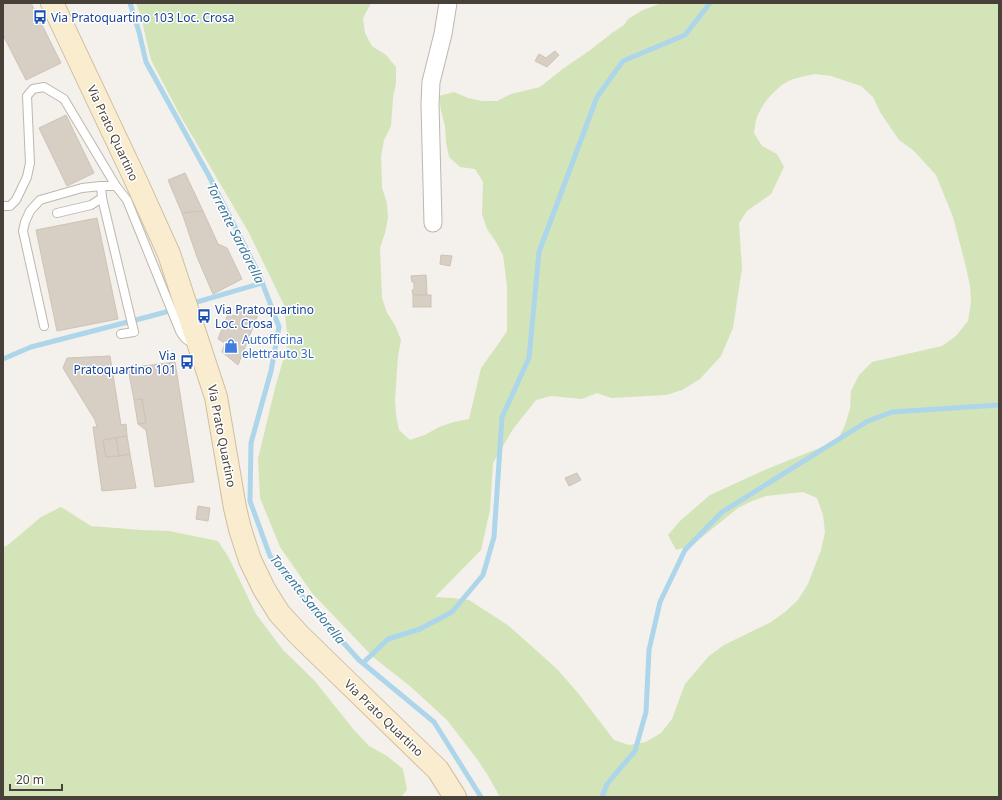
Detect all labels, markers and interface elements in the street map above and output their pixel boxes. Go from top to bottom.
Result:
bus stop icon: Via Pratoquartino 103 Loc. Crosa [32,9,48,25]
place label: Via Pratoquartino 103 Loc. Crosa [51,9,235,26]
street label: Via Prato Quartino [83,82,143,184]
water label: Torrente Sardorella [203,180,269,287]
place label: Via Pratoquartino Loc. Crosa [215,301,314,332]
bus stop icon: Via Pratoquartino Loc. Crosa [196,308,212,324]
place label: Autofficina elettrauto 3L [242,331,314,362]
shop icon: Autofficina elettrauto 3L [223,338,239,354]
place label: Via Pratoquartino 101 [73,347,176,378]
bus stop icon: Via Pratoquartino 101 [179,354,195,370]
street label: Via Prato Quartino [204,383,240,489]
water label: Torrente Sardorella [266,550,350,648]
street label: Via Prato Quartino [341,676,427,760]
scale bar [10,766,62,792]
text: 20 m [16,771,44,788]

